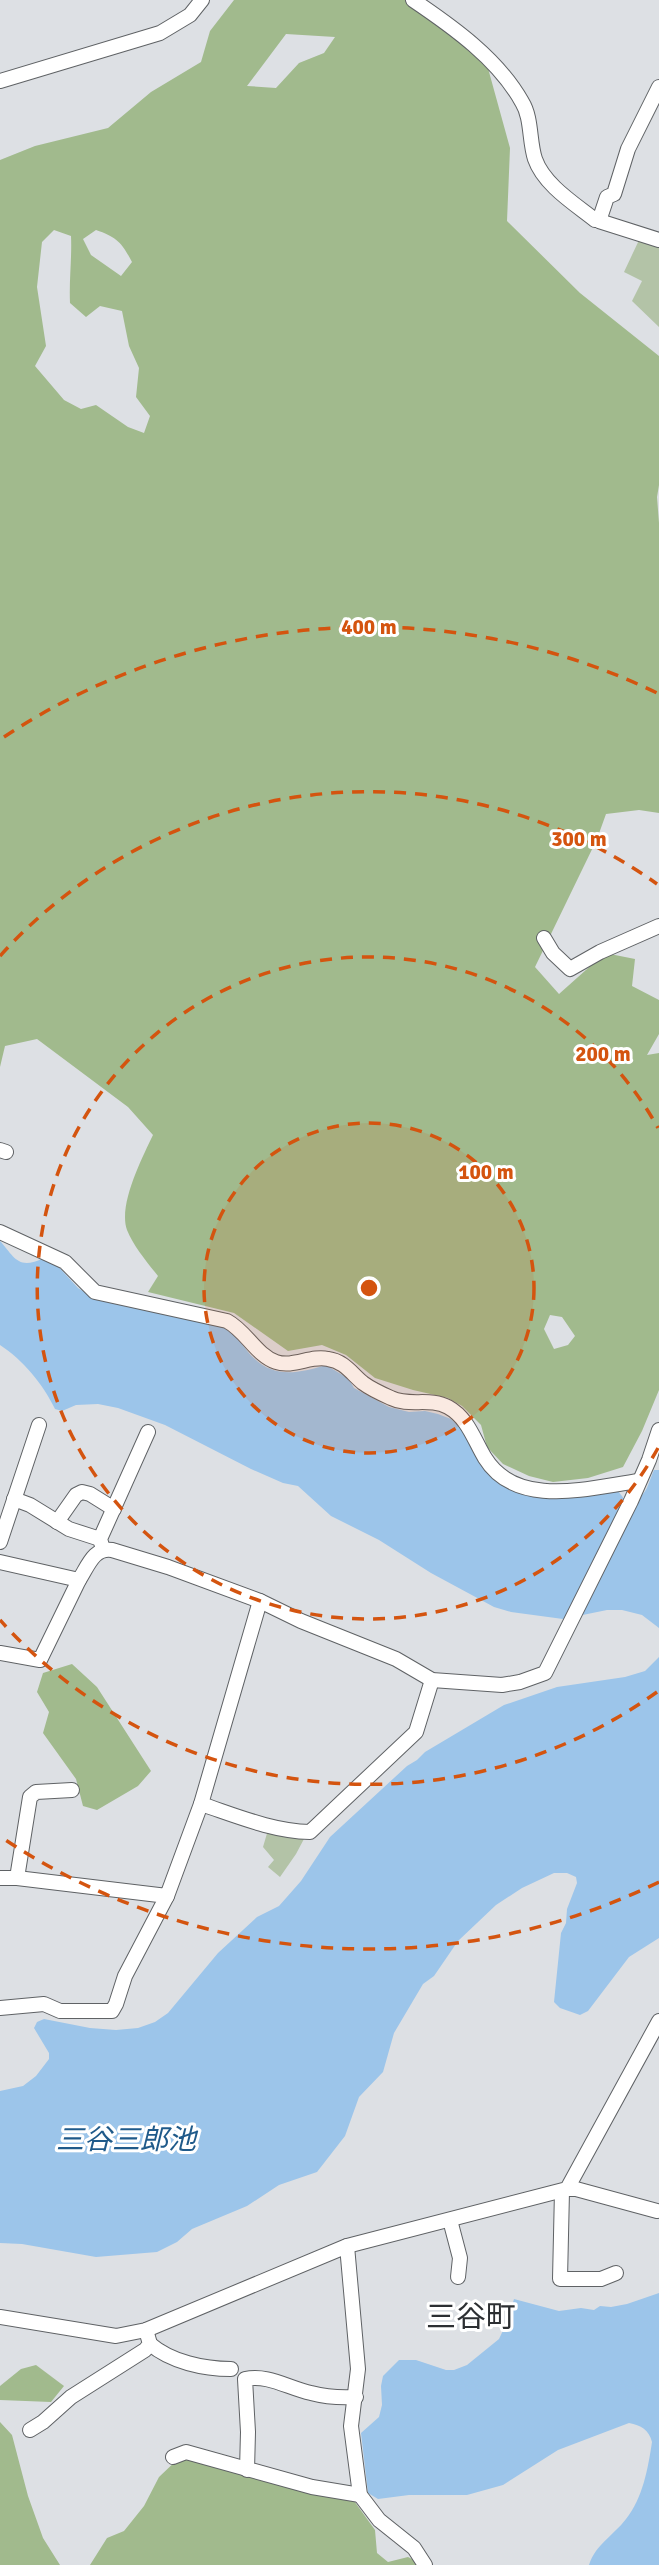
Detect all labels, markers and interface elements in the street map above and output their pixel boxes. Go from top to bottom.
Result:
text: 400 m [341,614,397,640]
text: 300 m [551,826,607,852]
text: 200 m [575,1041,631,1067]
text: 100 m [458,1159,514,1185]
centre of rings [357,1276,381,1300]
water label: 三谷三郎池 [56,2123,199,2157]
district label: 三谷町 [426,2299,516,2336]

